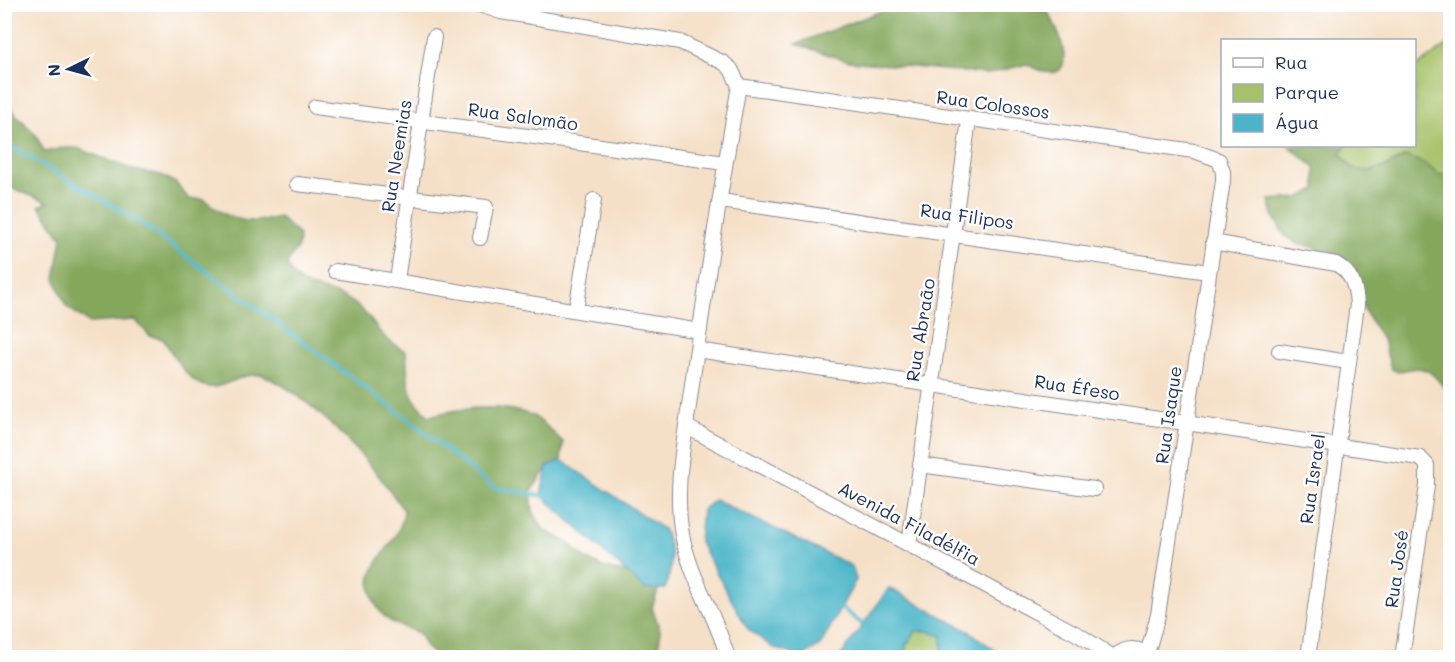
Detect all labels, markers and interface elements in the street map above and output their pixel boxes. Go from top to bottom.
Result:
north arrow [39,39,99,99]
legend [1221,39,1416,147]
text: Rua [1275,50,1308,74]
text: N [43,63,65,77]
text: Parque [1275,80,1339,104]
street label: Rua Colossos [935,84,1051,124]
street label: Rua Salomão [466,96,580,136]
street label: Rua Neemias [375,98,417,214]
text: Água [1275,110,1319,134]
street label: Rua Filipos [919,198,1016,234]
street label: Rua Abraão [900,276,940,383]
street label: Rua Isaque [1149,364,1187,465]
street label: Rua Éfeso [1033,368,1122,406]
street label: Rua Israel [1294,432,1330,526]
street label: Avenida Filadélfia [834,476,985,571]
street label: Rua José [1379,528,1413,610]

